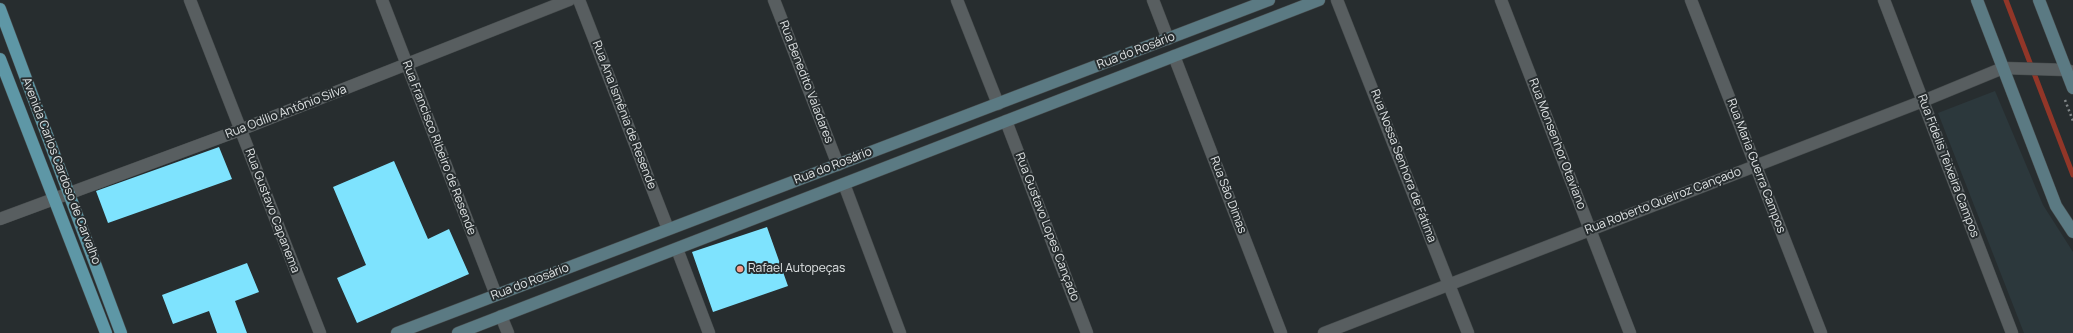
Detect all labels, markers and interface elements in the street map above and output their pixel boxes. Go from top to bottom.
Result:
street label: Rua Benedito Valadares [776,19,836,145]
street label: Rua do Rosário [1095,30,1177,72]
street label: Rua Ana Ismênia de Resende [589,39,659,191]
street label: Rua Francisco Ribeiro de Resende [399,59,479,237]
street label: Avenida Carlos Cardoso de Carvalho [19,76,103,266]
street label: Rua Monsenhor Otaviano [1525,77,1589,211]
street label: Rua Odílio Antônio Silva [223,82,349,142]
street label: Rua Nossa Senhora de Fátima [1367,87,1439,245]
street label: Rua Fidelis Teixeira Campos [1914,92,1982,240]
street label: Rua Maria Guerra Campos [1724,97,1788,235]
street label: Rua do Rosário [792,145,874,187]
street label: Rua Gustavo Capanema [242,147,302,275]
street label: Rua Gustavo Lopes Cançado [1012,151,1082,303]
street label: Rua São Dimas [1207,154,1249,236]
street label: Rua Roberto Queiroz Cançado [1583,164,1743,238]
street label: Rua do Rosário [489,261,571,303]
place label: Rafael Autopeças [748,262,845,276]
marker: Rafael Autopeças [735,264,745,274]

